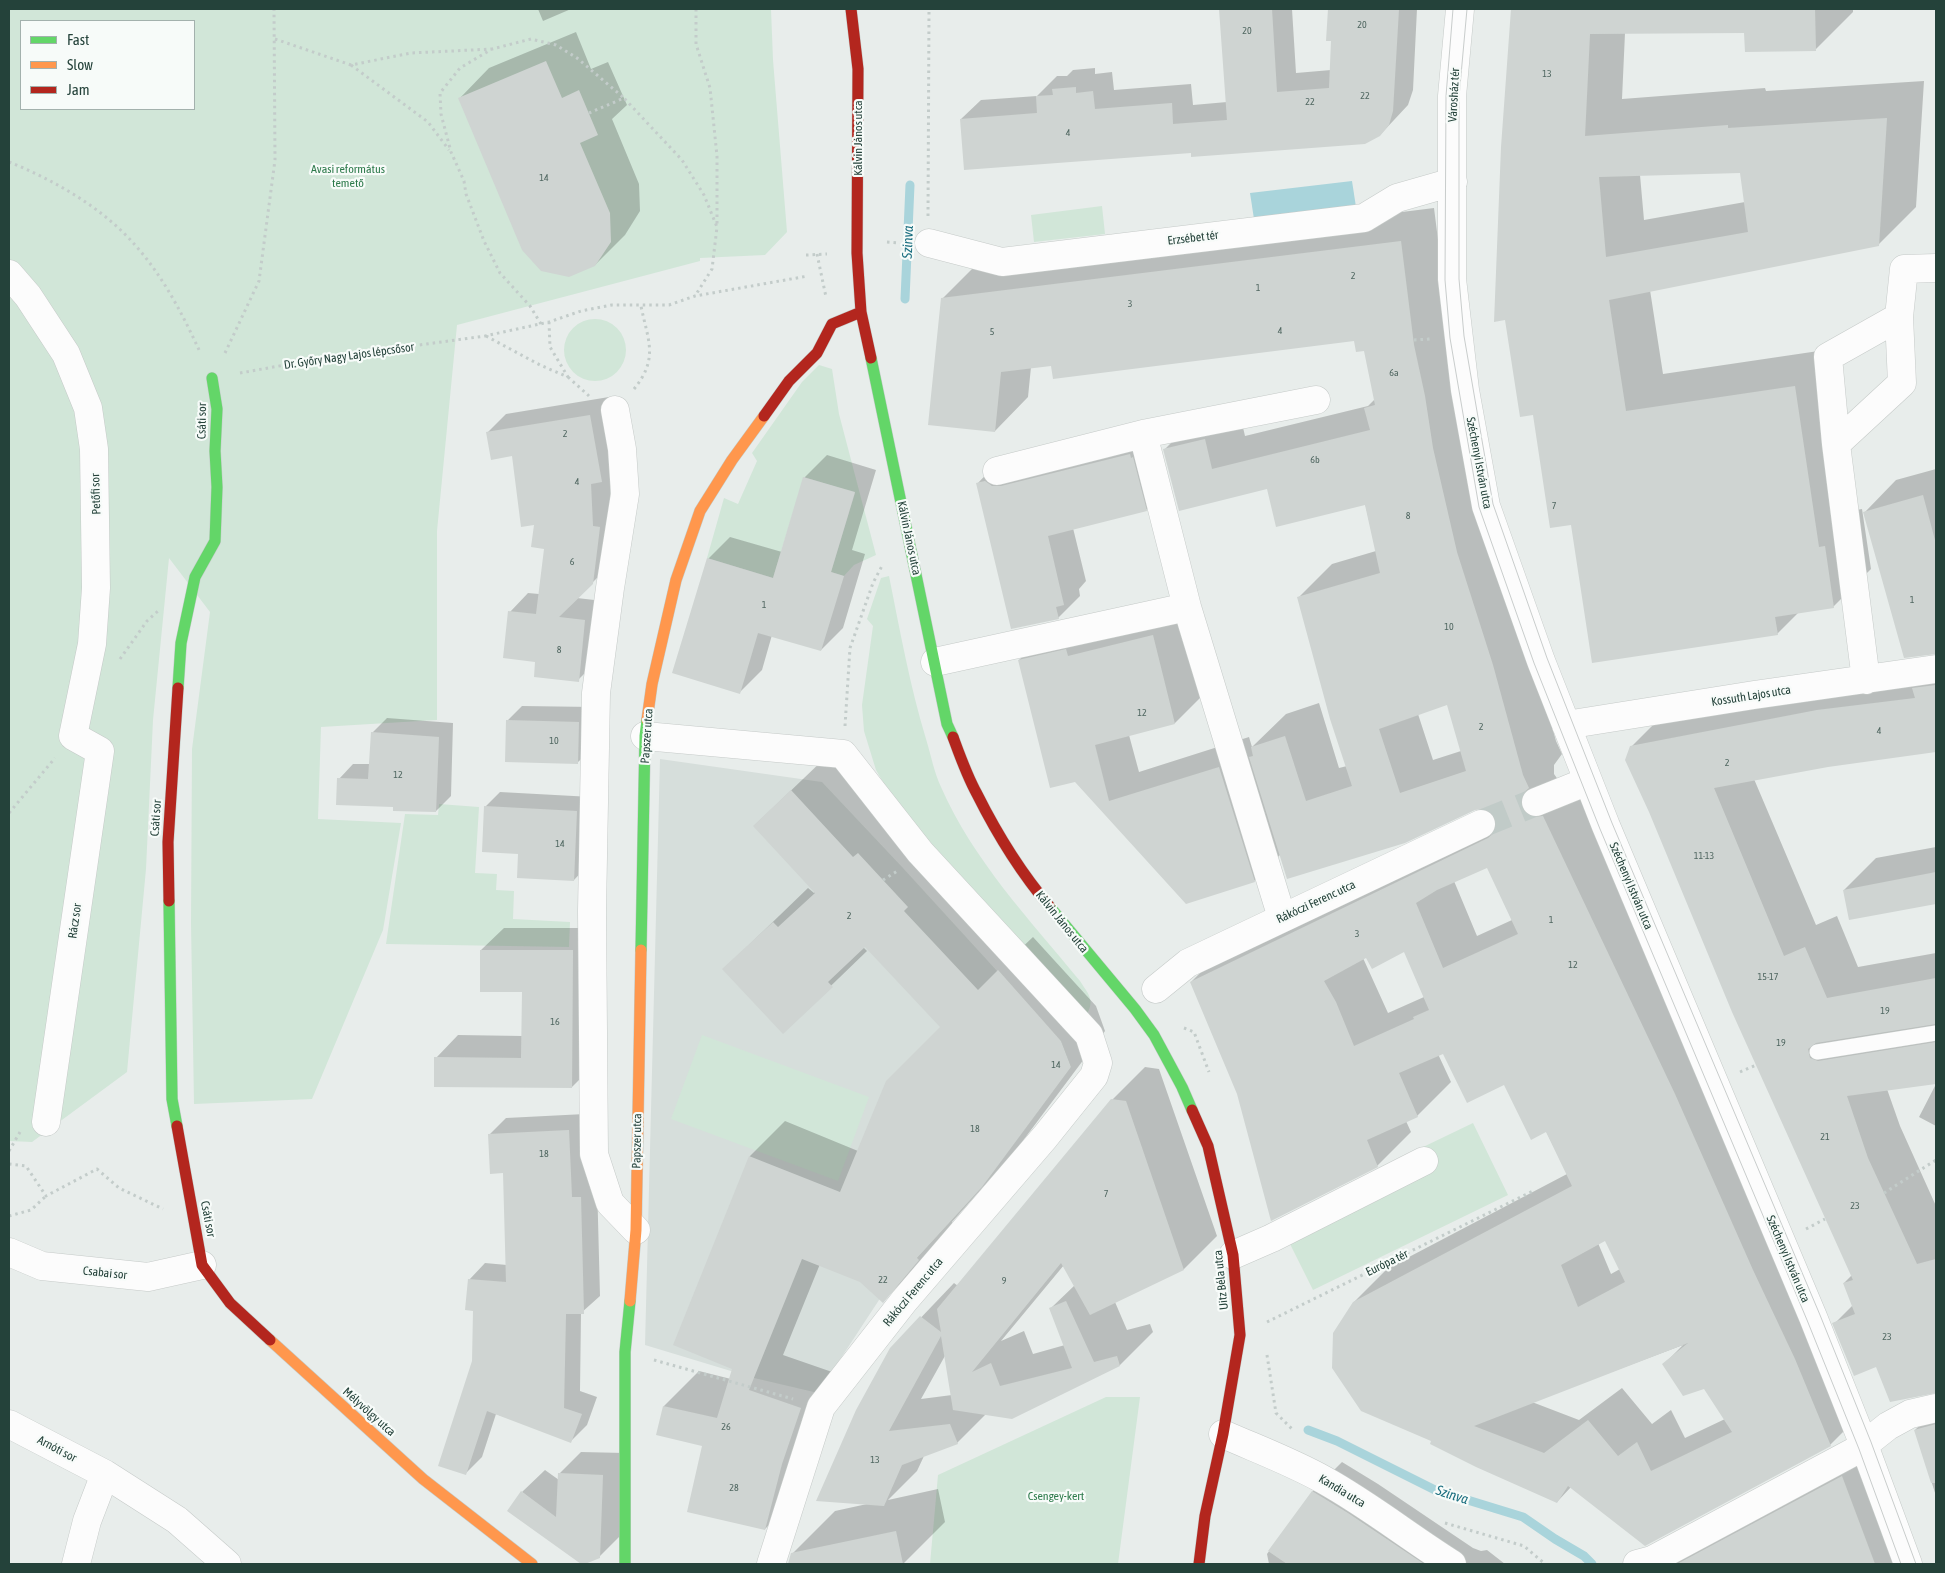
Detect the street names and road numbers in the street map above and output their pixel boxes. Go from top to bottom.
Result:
street label: Városház tér [1445,68,1463,122]
street label: Kálvin János utca [851,100,865,176]
street label: Erzsébet tér [1167,228,1219,248]
street label: Dr. Győry Nagy Lajos lépcsősor [283,340,415,372]
street label: Csáti sor [194,403,210,439]
street label: Széchenyi István utca [1463,416,1495,510]
street label: Petőfi sor [88,473,104,515]
street label: Kálvin János utca [894,500,924,576]
street label: Kossuth Lajos utca [1710,683,1792,709]
street label: Papszer utca [638,708,656,764]
street label: Csáti sor [148,799,164,837]
street label: Széchenyi István utca [1606,840,1656,932]
street label: Rákóczi Ferenc utca [1274,877,1358,927]
street label: Kálvin János utca [1033,888,1091,956]
street label: Rácz sor [65,902,85,940]
street label: Papszer utca [629,1113,645,1169]
street label: Csáti sor [197,1200,219,1238]
street label: Széchenyi István utca [1763,1213,1813,1305]
street label: Európa tér [1363,1247,1411,1279]
street label: Uitz Béla utca [1211,1249,1231,1311]
street label: Rákóczi Ferenc utca [880,1255,946,1329]
street label: Csabai sor [82,1264,128,1282]
street label: Mélyvölgy utca [340,1385,398,1439]
street label: Arnóti sor [35,1433,79,1465]
street label: Kandia utca [1316,1471,1368,1511]

